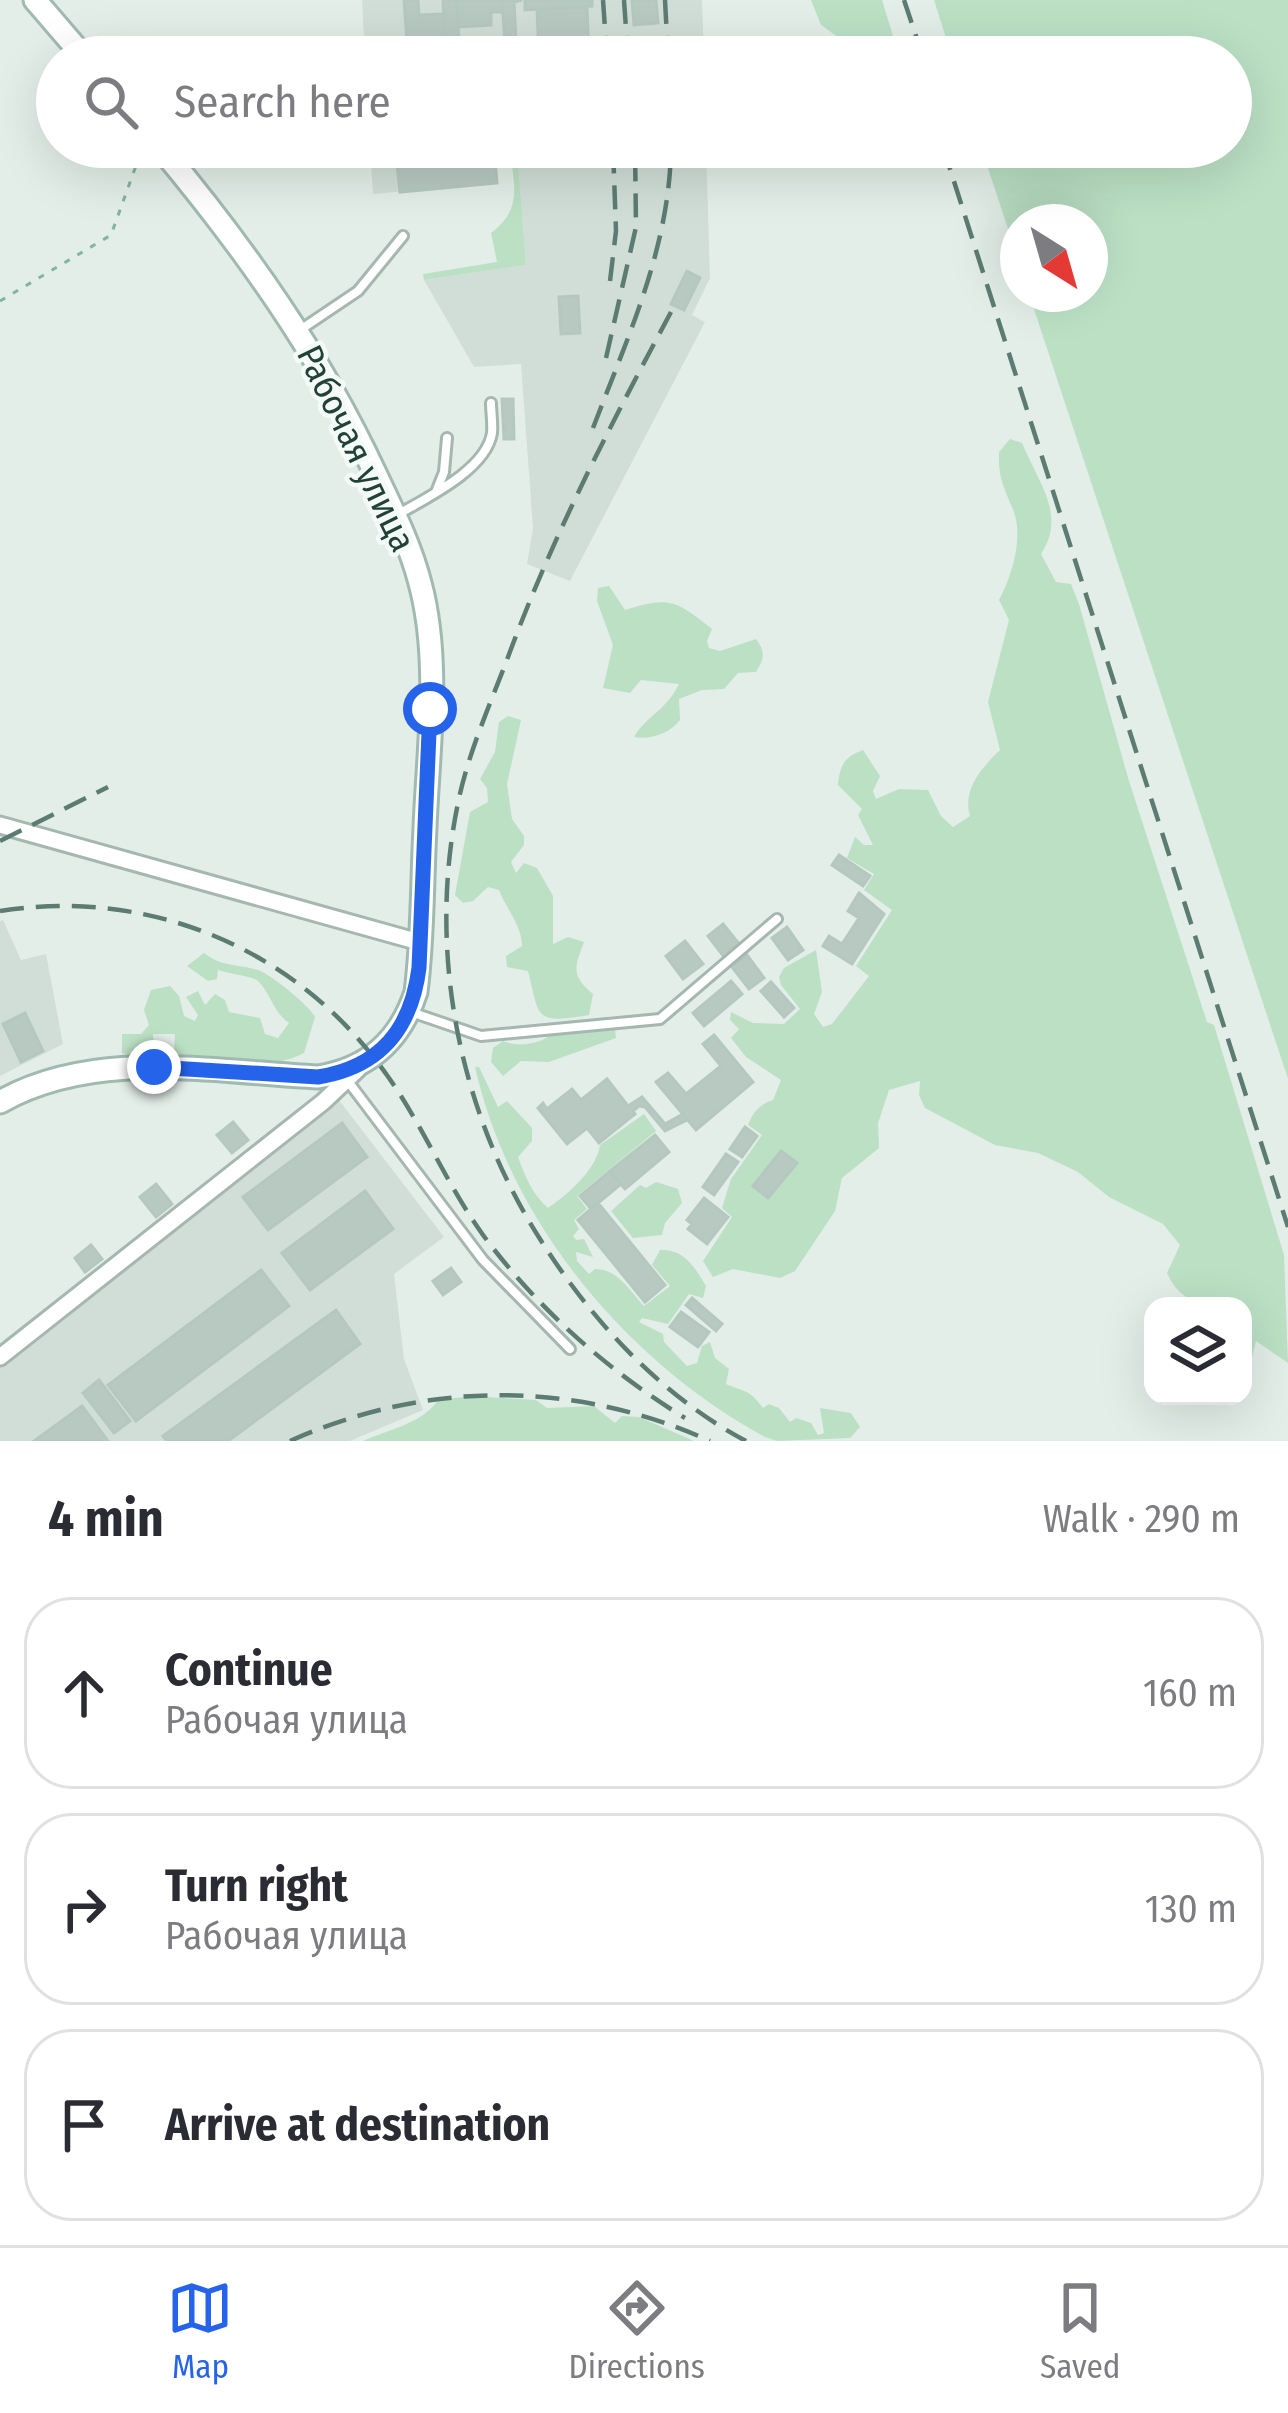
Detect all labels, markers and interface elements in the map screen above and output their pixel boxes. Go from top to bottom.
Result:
search box [36,36,1252,168]
icon: search [78,69,144,135]
text: Search here [174,75,391,129]
north arrow [1000,204,1108,312]
street label: Рабочая улица [287,338,425,559]
route start [403,682,457,736]
route end [127,1040,181,1094]
map controls [1144,1297,1252,1405]
button: layers [1144,1297,1252,1405]
text: 4 min [48,1488,164,1550]
text: Walk · 290 m [1043,1496,1240,1542]
text: Continue [165,1643,333,1697]
icon: ahead [51,1660,117,1726]
text: 160 m [1143,1670,1237,1716]
text: Рабочая улица [165,1697,408,1743]
text: Turn right [165,1859,348,1913]
icon: right [51,1876,117,1942]
text: 130 m [1145,1886,1237,1932]
text: Рабочая улица [165,1913,408,1959]
icon: arrive [51,2092,117,2158]
text: Arrive at destination [165,2098,550,2152]
tab: Map [167,2275,233,2387]
tab: Directions [568,2275,705,2387]
tab: Saved [1040,2275,1120,2387]

